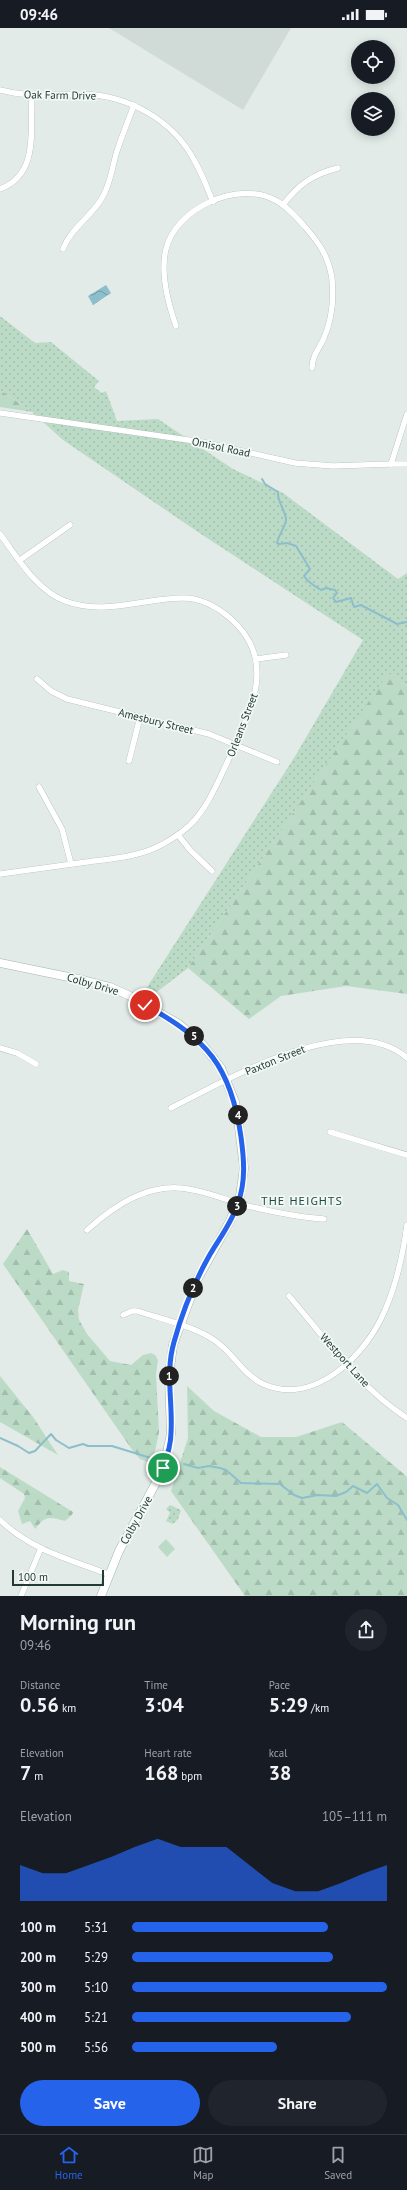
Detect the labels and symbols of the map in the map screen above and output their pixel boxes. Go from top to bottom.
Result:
street label: Oak Farm Drive [24,87,97,103]
street label: Omisol Road [191,434,252,460]
street label: Orleans Street [223,691,261,759]
street label: Amesbury Street [117,705,195,737]
street label: Colby Drive [66,970,121,998]
pin [128,988,162,1022]
pin: 5 [184,1026,204,1046]
street label: Paxton Street [243,1042,307,1078]
pin: 4 [228,1105,248,1125]
district label: THE HEIGHTS [261,1193,343,1208]
pin: 3 [227,1196,247,1216]
pin: 2 [183,1278,203,1298]
street label: Westport Lane [317,1330,373,1390]
pin: 1 [159,1366,179,1386]
pin [146,1451,180,1485]
street label: Colby Drive [117,1493,155,1547]
scale bar [12,1568,104,1587]

